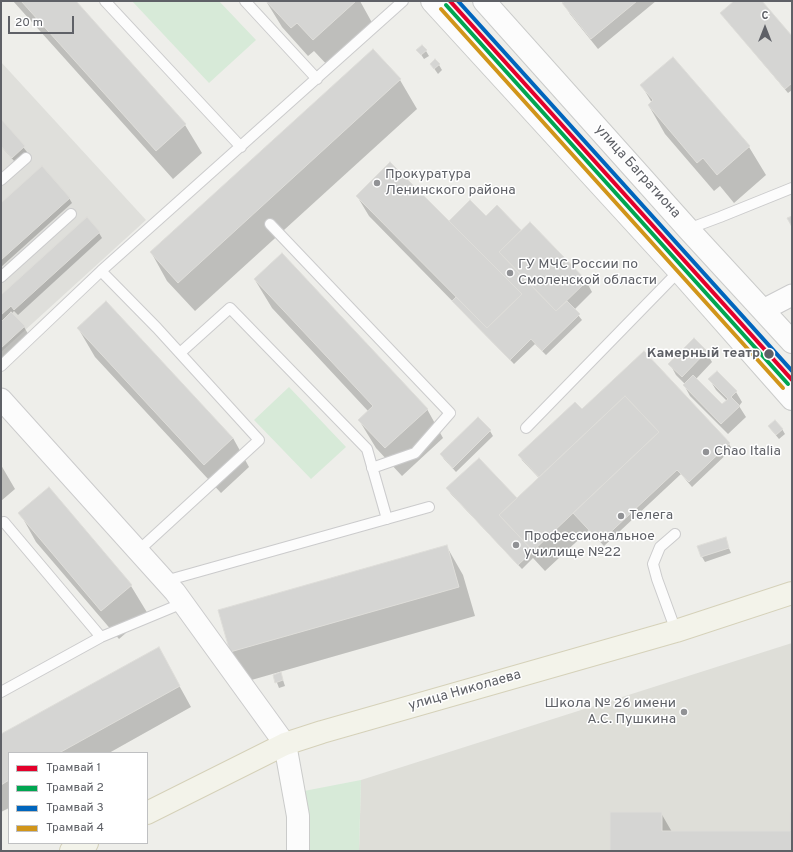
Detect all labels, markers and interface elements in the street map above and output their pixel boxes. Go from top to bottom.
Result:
scale bar [10,8,76,34]
north arrow [745,8,785,48]
text: С [761,9,769,23]
text: 20 m [15,15,43,31]
street label: улица Багратиона [591,122,683,222]
place label: Прокуратура Ленинского района [385,167,516,200]
marker: Прокуратура Ленинского района [372,178,382,188]
place label: ГУ МЧС России по Смоленской области [518,257,657,290]
marker: ГУ МЧС России по Смоленской области [505,268,515,278]
place label: Камерный театр [647,346,760,362]
marker: Камерный театр [762,347,776,361]
place label: Chao Italia [714,444,781,460]
marker: Chao Italia [701,447,711,457]
place label: Телега [629,508,673,524]
marker: Телега [616,511,626,521]
place label: Профессиональное училище №22 [524,529,655,562]
marker: Профессиональное училище №22 [511,540,521,550]
street label: улица Николаева [407,667,523,715]
place label: Школа № 26 имени А.С. Пушкина [545,696,676,728]
marker: Школа № 26 имени А.С. Пушкина [679,707,689,717]
legend [8,752,148,844]
text: Трамвай 1 [46,760,101,776]
text: Трамвай 2 [46,780,104,796]
text: Трамвай 3 [46,800,104,816]
text: Трамвай 4 [46,820,104,836]

